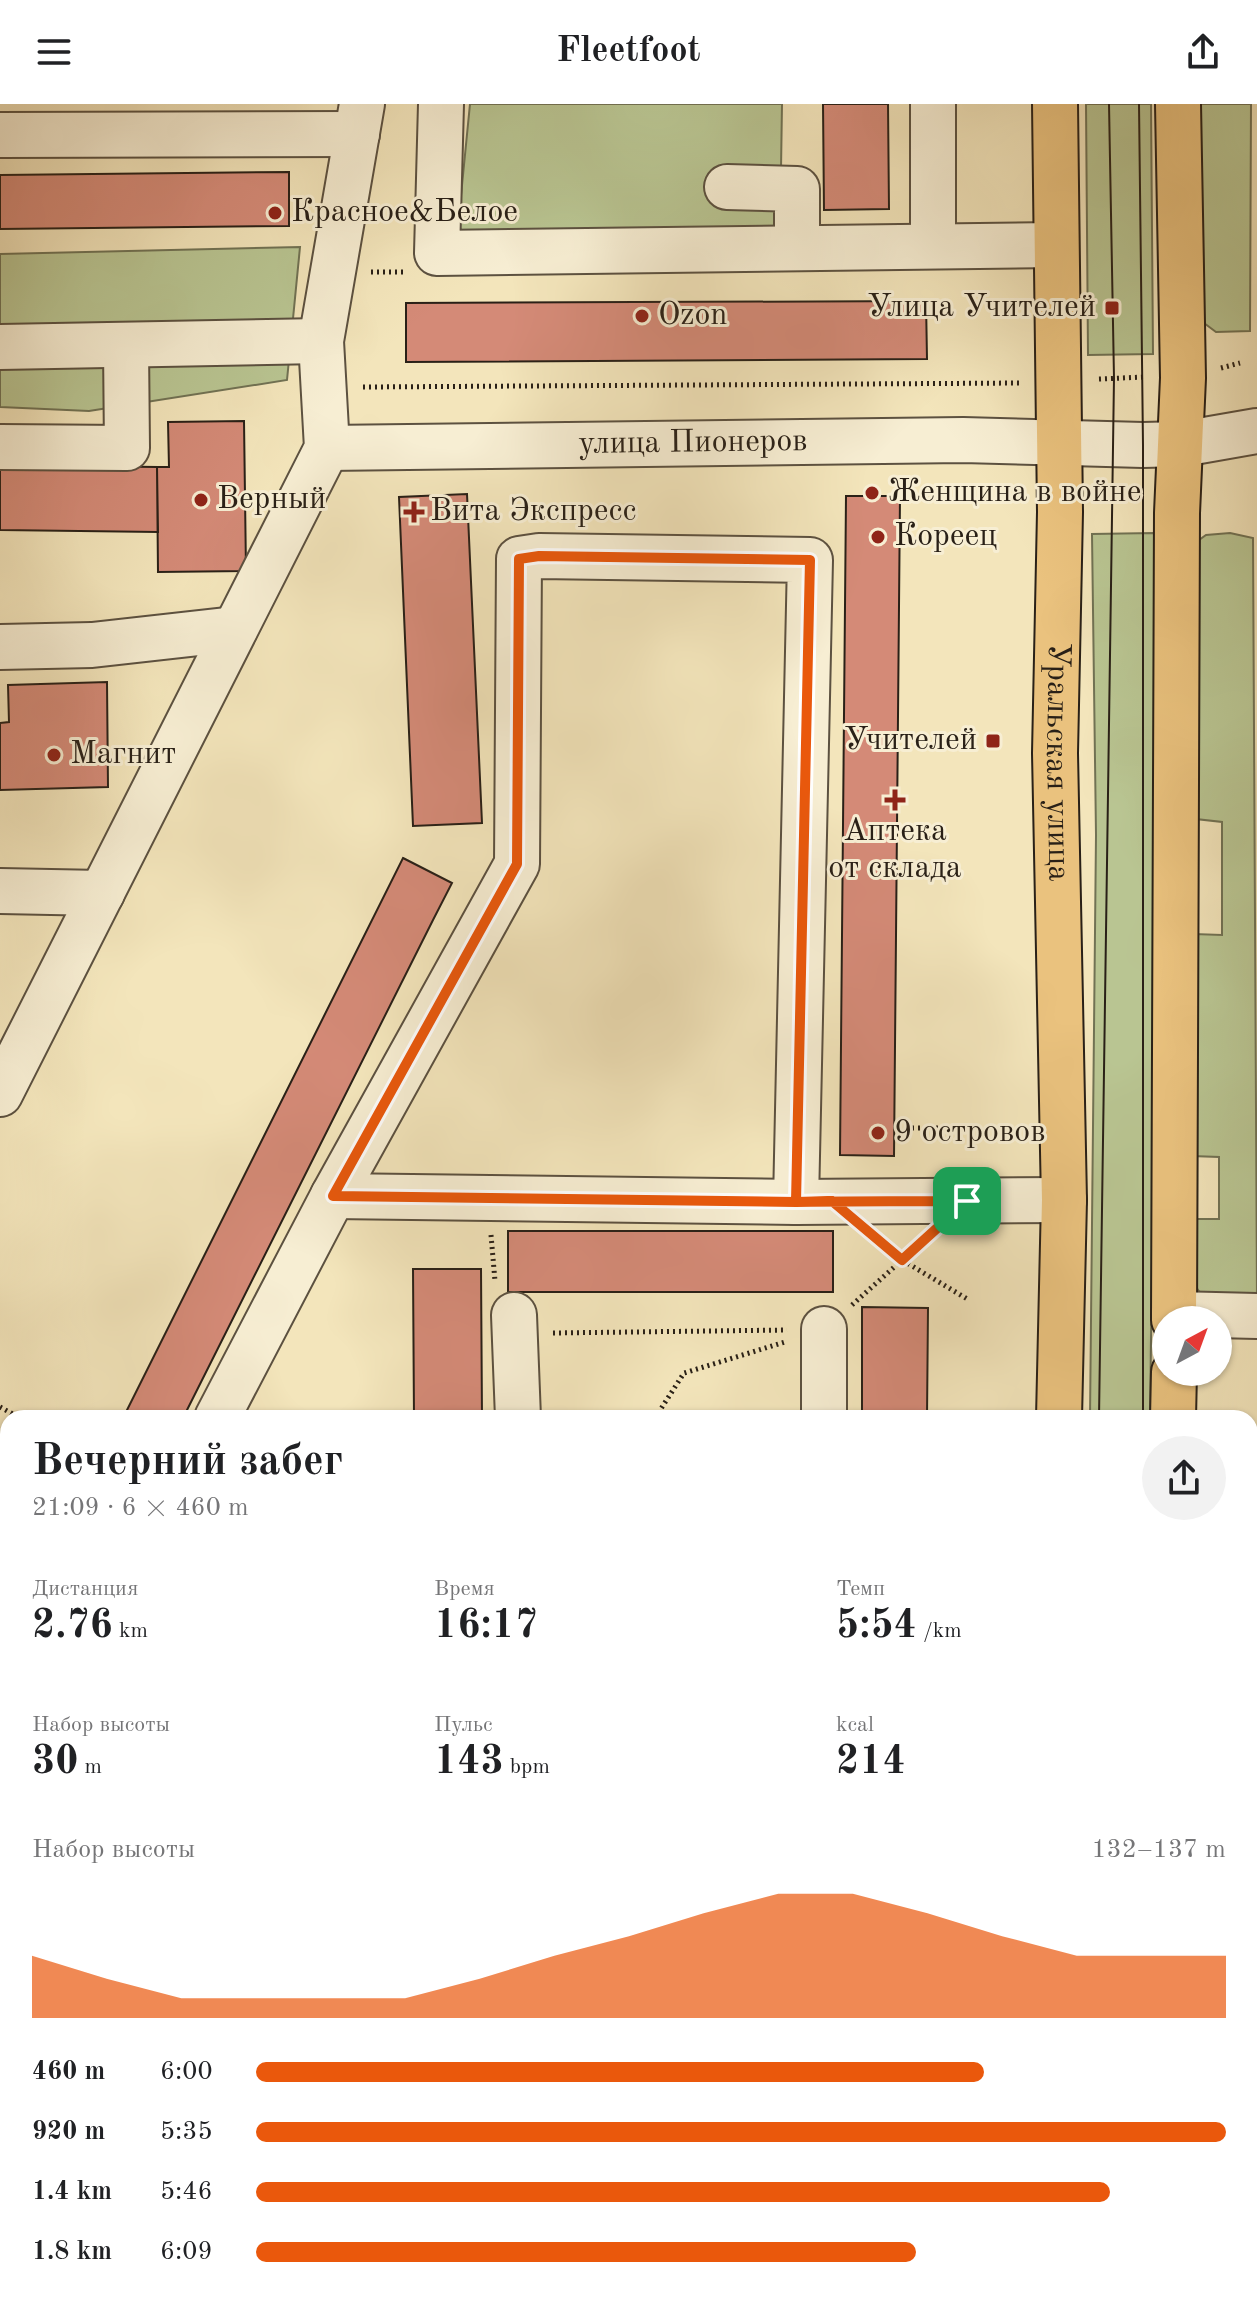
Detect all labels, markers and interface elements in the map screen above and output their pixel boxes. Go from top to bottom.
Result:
icon: menu [32,30,76,74]
icon: share [1181,30,1225,74]
text: Fleetfoot [556,34,701,70]
place label: Красное&Белое [291,197,518,229]
marker: Красное&Белое [266,204,284,222]
place label: Улица Учителей [867,292,1096,324]
marker: Улица Учителей [1103,299,1121,317]
place label: Ozon [658,300,728,332]
marker: Ozon [633,307,651,325]
street label: улица Пионеров [578,426,808,461]
place label: Женщина в войне [888,477,1141,509]
place label: Верный [217,484,326,516]
marker: Женщина в войне [863,484,881,502]
marker: Верный [192,491,210,509]
place label: Вита Экспресс [430,496,636,528]
marker: Вита Экспресс [405,503,423,521]
place label: Кореец [894,521,997,553]
marker: Кореец [869,528,887,546]
street label: Уральская улица [1039,642,1074,882]
place label: Учителей [844,725,977,757]
marker: Учителей [984,732,1002,750]
place label: Магнит [70,739,176,771]
marker: Магнит [45,746,63,764]
marker: Аптека от склада [886,791,904,809]
place label: Аптека от склада [828,816,962,885]
place label: 9 островов [894,1117,1046,1149]
marker: 9 островов [869,1124,887,1142]
pin [933,1167,1001,1235]
icon: arrive [945,1179,989,1223]
north arrow [1152,1306,1232,1386]
map controls [1152,1306,1232,1386]
button: share [1142,1436,1226,1520]
text: Вечерний забег [32,1440,343,1484]
text: 21:09 · 6 × 460 m [32,1495,249,1521]
text: Дистанция [32,1578,138,1600]
text: Время [434,1578,495,1600]
text: Темп [836,1578,885,1600]
text: 2.76 [32,1607,113,1647]
text: 16:17 [434,1607,538,1647]
text: 5:54 [836,1607,917,1647]
text: km [113,1620,148,1642]
text: /km [917,1620,962,1642]
text: Набор высоты [32,1714,170,1736]
text: Пульс [434,1714,493,1736]
text: kcal [836,1714,874,1736]
text: 30 [32,1743,78,1783]
text: 143 [434,1743,504,1783]
text: 214 [836,1743,906,1783]
text: m [78,1756,102,1778]
text: bpm [504,1756,550,1778]
text: Набор высоты [32,1837,195,1863]
text: 132–137 m [1091,1837,1226,1863]
text: 460 m [32,2059,105,2085]
text: 6:00 [160,2059,213,2085]
text: 920 m [32,2119,105,2145]
text: 5:35 [160,2119,213,2145]
text: 1.4 km [32,2179,112,2205]
text: 5:46 [160,2179,213,2205]
text: 1.8 km [32,2239,112,2265]
text: 6:09 [160,2239,213,2265]

